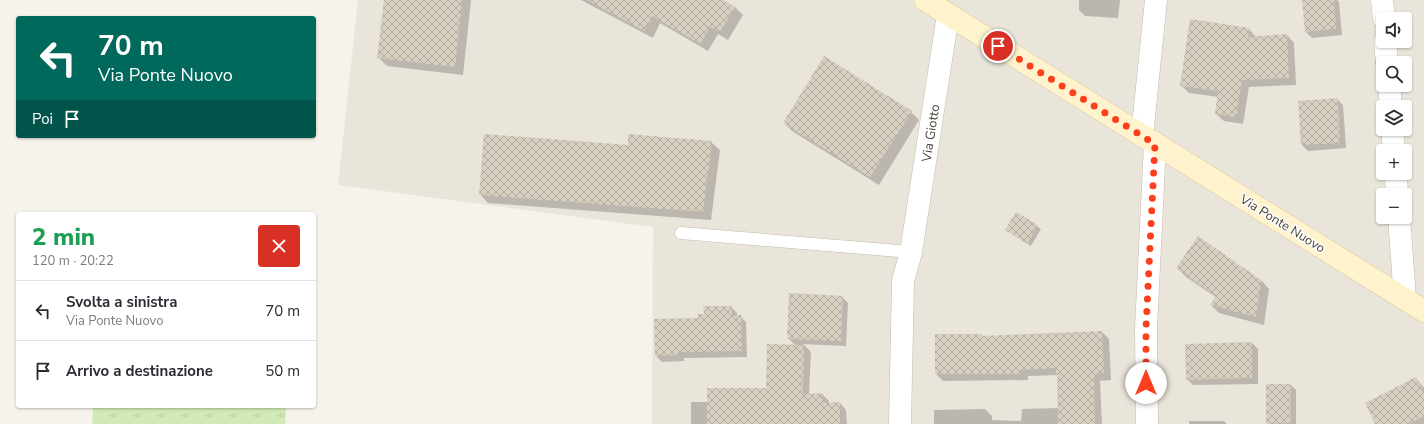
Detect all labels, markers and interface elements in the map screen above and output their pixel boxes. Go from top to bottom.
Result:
map controls [1376,12,1412,224]
button: sound [1376,12,1412,48]
text: 70 m [98,27,164,65]
pin [981,29,1015,63]
icon: left [32,32,84,84]
icon: arrive [987,35,1009,57]
button: search [1376,56,1412,92]
text: Via Ponte Nuovo [98,63,233,87]
button: layers [1376,100,1412,136]
street label: Via Giotto [917,103,944,164]
icon: arrive [61,108,83,130]
text: Poi [32,109,53,129]
button: + [1376,144,1412,180]
button: − [1376,188,1412,224]
street label: Via Ponte Nuovo [1236,190,1329,257]
text: 2 min [32,221,95,253]
button: close [258,225,300,267]
text: 120 m · 20:22 [32,252,114,270]
text: Svolta a sinistra [66,292,177,312]
icon: left [32,300,54,322]
text: 70 m [265,301,300,321]
text: Via Ponte Nuovo [66,312,163,330]
icon: arrive [32,360,54,382]
text: Arrivo a destinazione [66,361,213,381]
text: 50 m [265,361,300,381]
position arrow [1125,362,1167,404]

